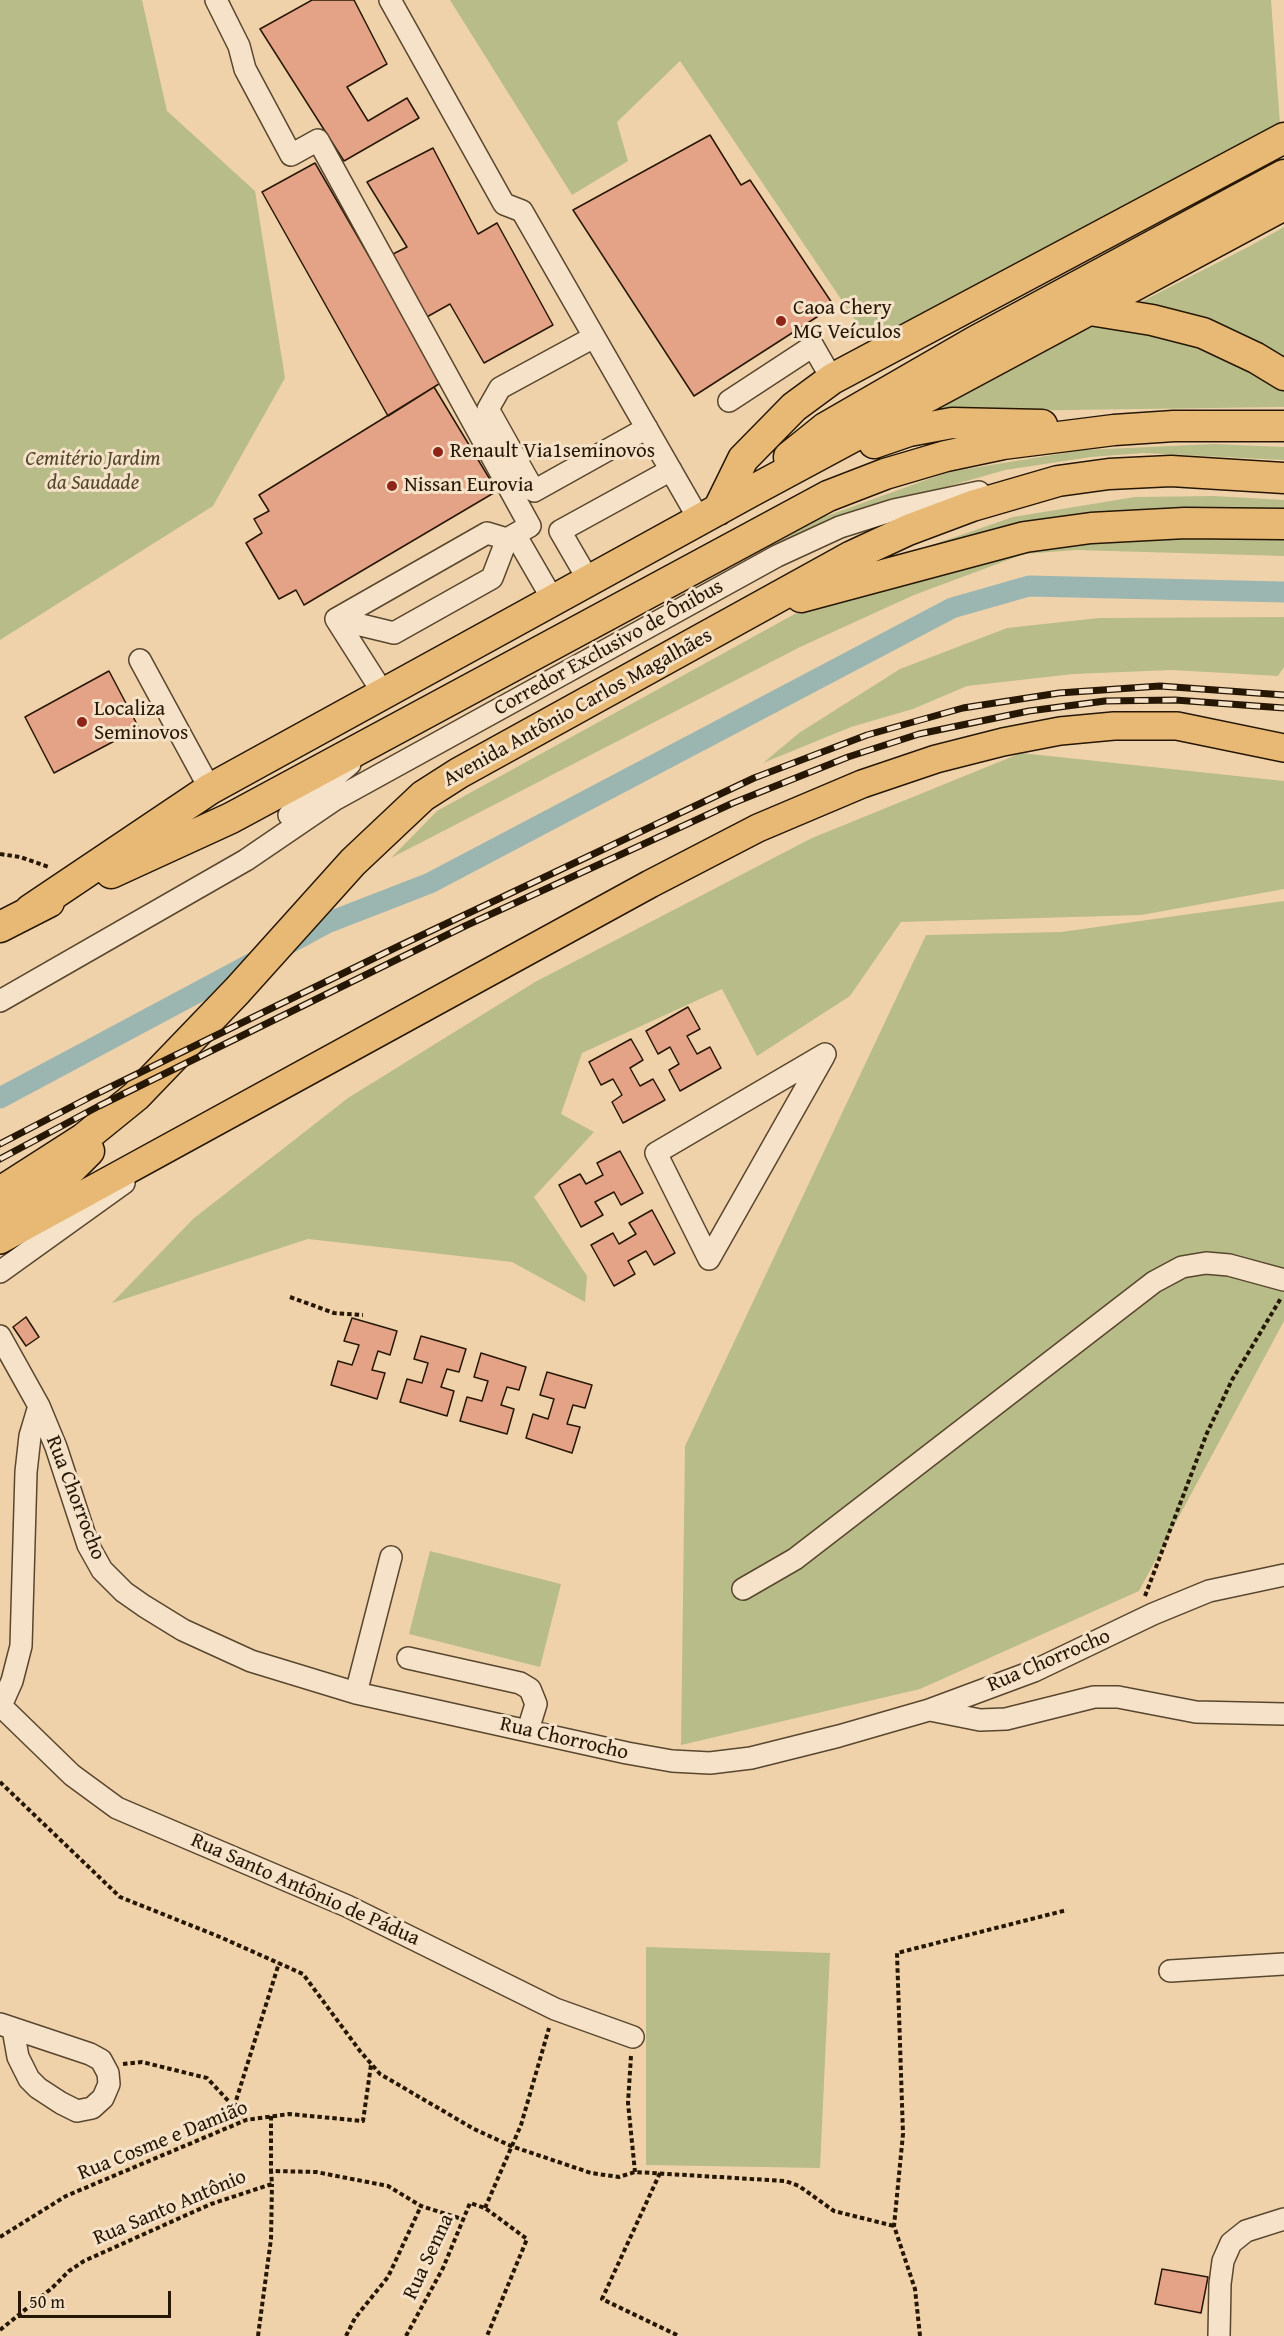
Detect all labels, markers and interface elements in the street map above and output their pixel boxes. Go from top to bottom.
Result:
place label: Caoa Chery MG Veículos [793,296,901,346]
marker: Caoa Chery MG Veículos [774,314,788,328]
place label: Renault Via1seminovos [450,439,655,465]
marker: Renault Via1seminovos [431,445,445,459]
park label: Cemitério Jardim da Saudade [25,447,161,497]
place label: Nissan Eurovia [404,473,534,499]
marker: Nissan Eurovia [385,479,399,493]
street label: Corredor Exclusivo de Ônibus [490,574,728,722]
street label: Avenida Antônio Carlos Magalhães [439,623,717,793]
place label: Localiza Seminovos [94,697,188,747]
marker: Localiza Seminovos [75,715,89,729]
street label: Rua Chorrocho [40,1432,110,1564]
street label: Rua Chorrocho [984,1624,1114,1698]
street label: Rua Chorrocho [497,1712,631,1766]
street label: Rua Santo Antônio de Pádua [187,1828,423,1952]
street label: Rua Cosme e Damião [74,2095,252,2187]
street label: Rua Santo Antônio [90,2164,250,2252]
street label: Rua Senna [398,2210,460,2304]
scale bar [21,2279,174,2317]
text: 50 m [29,2288,65,2315]

